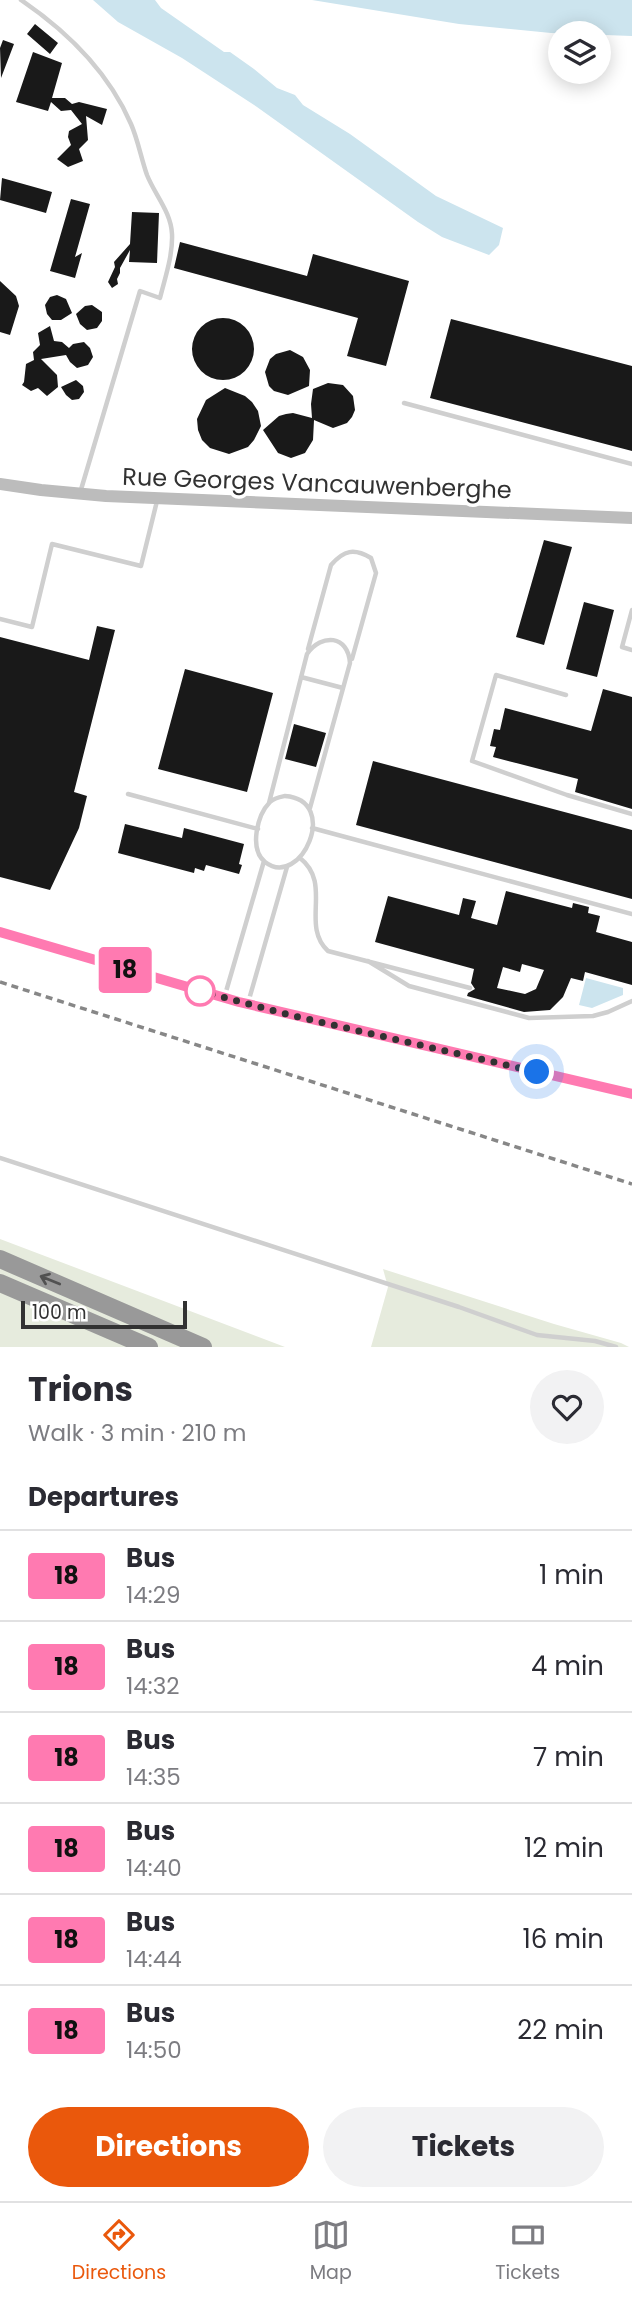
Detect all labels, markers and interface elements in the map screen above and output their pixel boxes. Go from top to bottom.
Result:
map controls [548,21,611,84]
button: layers [548,21,611,84]
street label: Rue Georges Vancauwenberghe [122,460,512,506]
line badge: 18 [94,947,156,993]
text: 18 [113,953,137,986]
unlabelled marker [185,976,215,1006]
your location [519,1054,554,1089]
one-way arrow [40,1273,62,1286]
scale bar [21,1298,187,1330]
text: 100 m [32,1299,87,1326]
text: Trions [28,1366,133,1413]
button: heart [530,1370,604,1444]
text: Walk · 3 min · 210 m [28,1417,246,1449]
text: Departures [28,1479,179,1515]
text: Bus [126,1540,175,1576]
text: 1 min [539,1557,604,1593]
text: 18 [54,1559,79,1592]
text: 14:29 [126,1579,180,1611]
text: Bus [126,1631,175,1667]
text: 4 min [531,1648,604,1684]
text: 18 [54,1650,79,1683]
text: 14:32 [126,1670,180,1702]
text: Bus [126,1722,175,1758]
text: 7 min [533,1739,604,1775]
text: 18 [54,1741,79,1774]
text: 14:35 [126,1761,181,1793]
text: Bus [126,1813,175,1849]
text: 12 min [524,1830,604,1866]
text: 18 [54,1832,79,1865]
text: 14:40 [126,1852,182,1884]
text: Bus [126,1904,175,1940]
text: 16 min [522,1921,604,1957]
text: 18 [54,1923,79,1956]
text: 14:44 [126,1943,182,1975]
text: Bus [126,1995,175,2031]
text: 22 min [517,2012,604,2048]
text: 18 [54,2014,79,2047]
text: 14:50 [126,2034,182,2066]
button: Directions [28,2107,309,2187]
button: Tickets [323,2107,604,2187]
tab: Directions [72,2216,166,2287]
tab: Map [310,2216,352,2287]
tab: Tickets [495,2216,560,2287]

